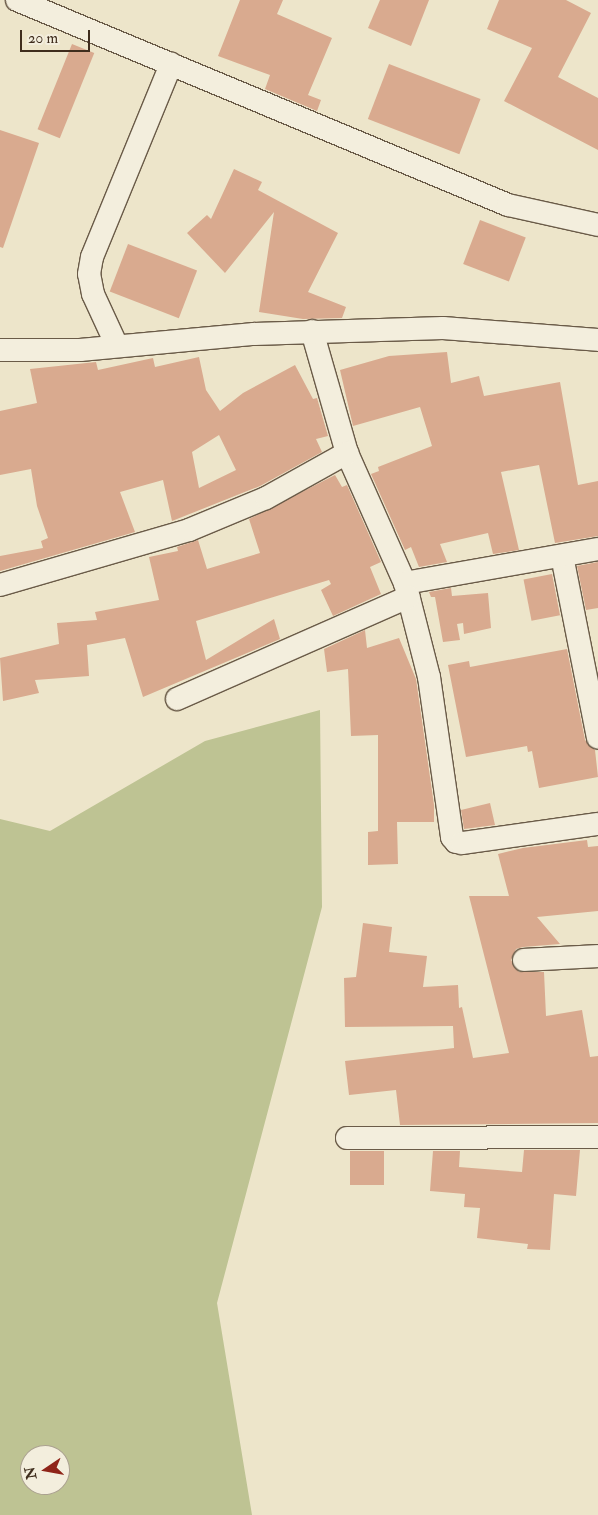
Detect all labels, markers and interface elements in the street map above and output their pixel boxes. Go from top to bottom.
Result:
scale bar [22,20,92,52]
text: 20 m [28,29,58,48]
north arrow [20,1445,70,1495]
text: N [21,1465,40,1481]

